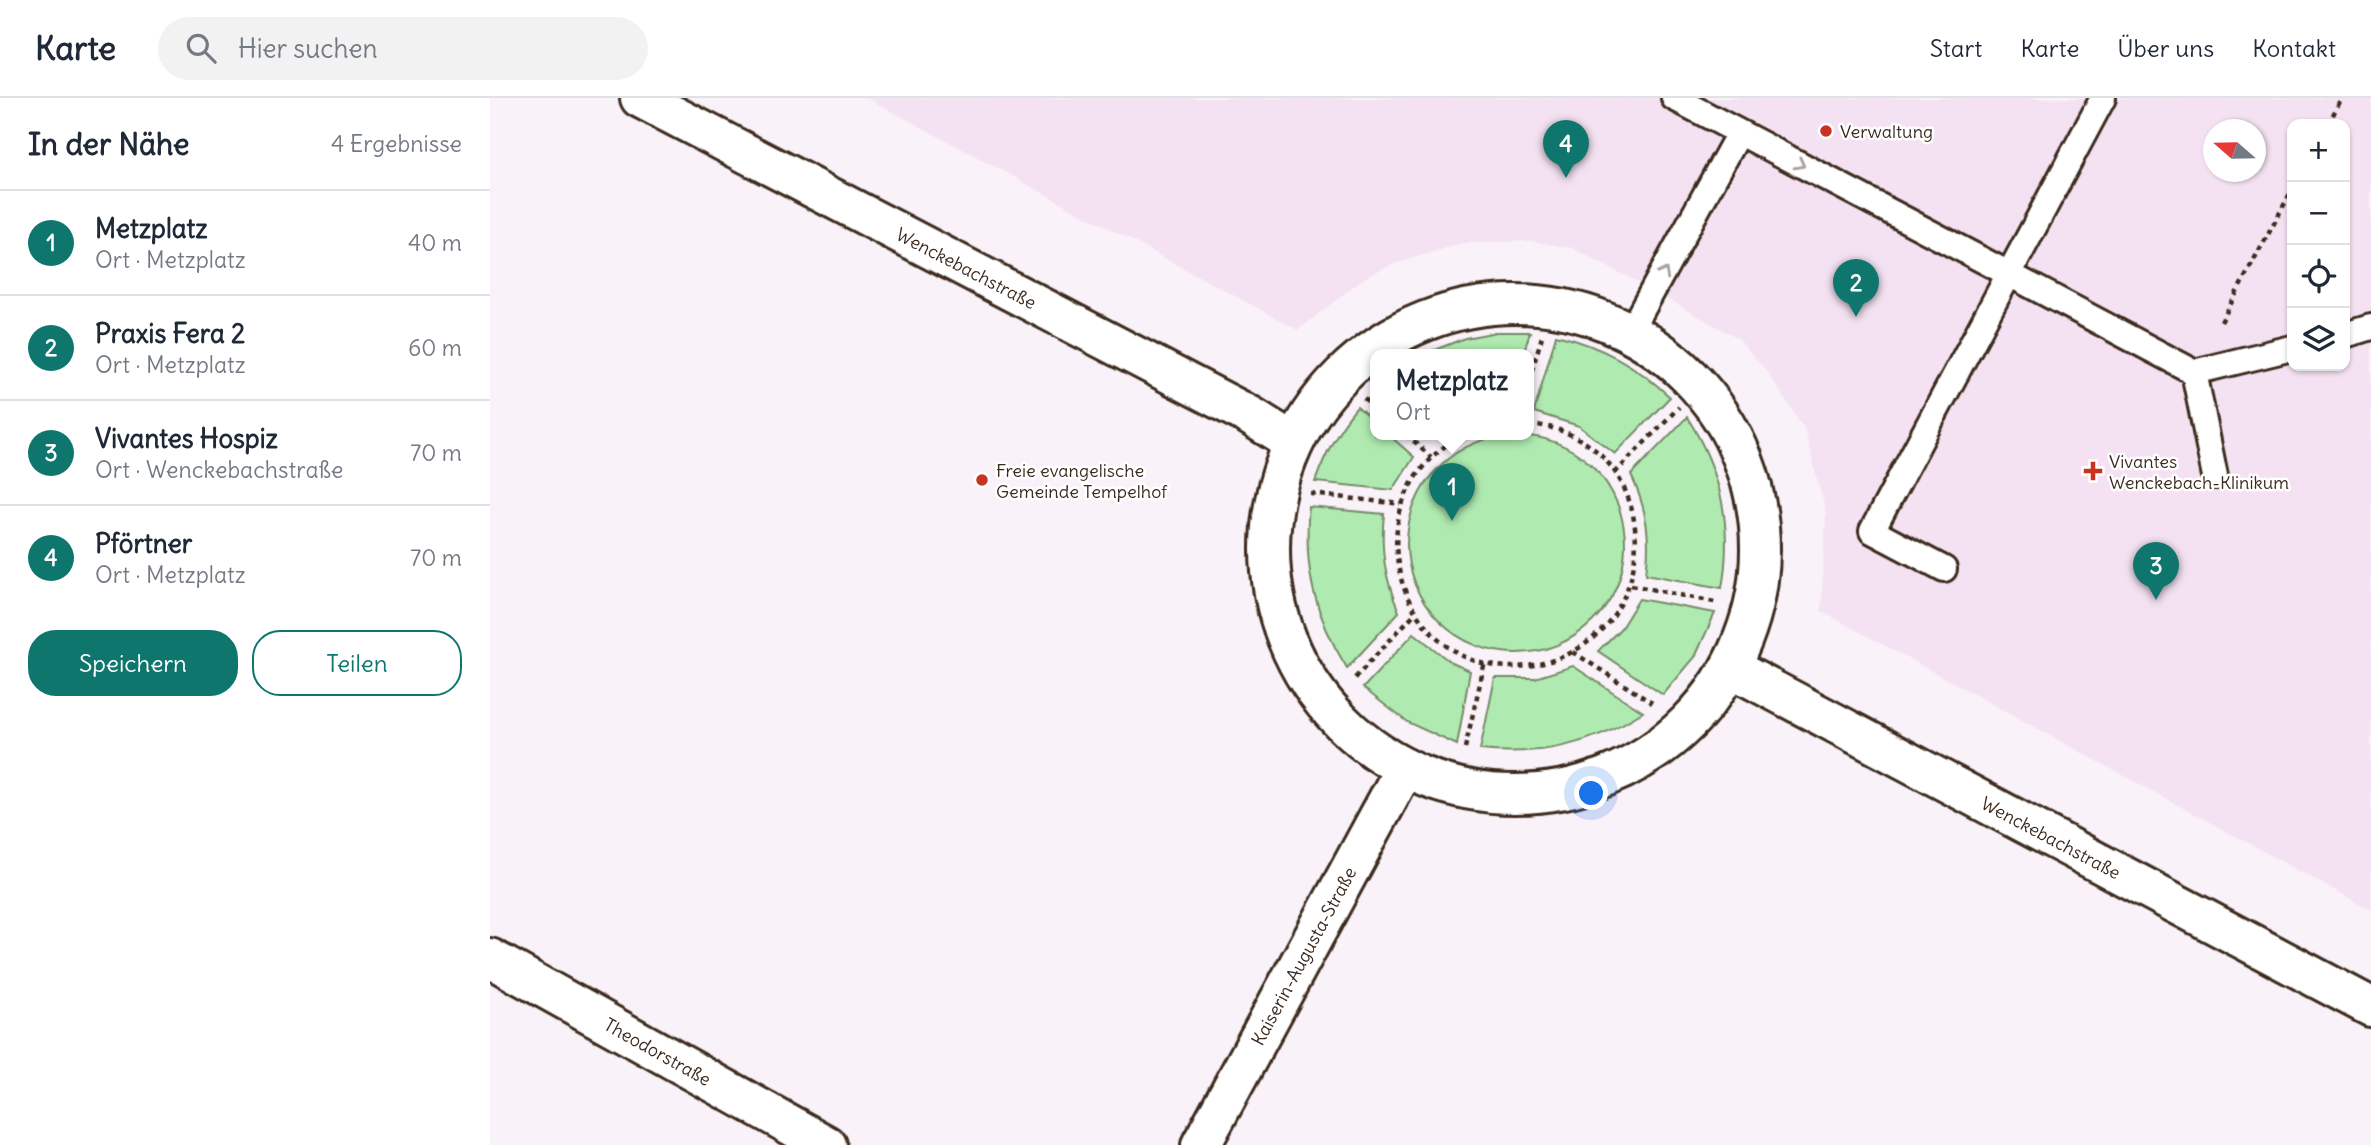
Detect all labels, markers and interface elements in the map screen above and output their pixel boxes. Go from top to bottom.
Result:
search box [158,17,648,80]
text: Karte [35,27,116,69]
icon: search [182,29,220,67]
text: Hier suchen [238,32,378,65]
text: Start [1930,33,1982,63]
text: Karte [2020,33,2079,63]
text: Über uns [2117,33,2214,63]
text: Kontakt [2252,33,2336,63]
north arrow [2203,119,2266,182]
map controls [2287,119,2350,371]
button: + [2287,119,2350,182]
pin: 4 [1543,120,1589,178]
place label: Verwaltung [1840,120,1933,143]
marker: Verwaltung [1818,123,1834,139]
text: In der Nähe [28,125,190,163]
text: 4 Ergebnisse [331,129,462,158]
one-way arrow [1793,156,1805,170]
button: − [2287,182,2350,245]
text: Metzplatz [95,212,208,245]
street label: Wenckebachstraße [893,222,1040,314]
text: 1 [46,228,56,257]
text: 40 m [408,228,462,257]
text: Ort · Metzplatz [95,245,246,274]
button: locate [2287,245,2350,308]
pin: 2 [1833,259,1879,317]
one-way arrow [1656,268,1669,280]
button: layers [2287,308,2350,371]
text: Praxis Fera 2 [95,317,245,350]
text: 2 [45,333,57,362]
text: 60 m [408,333,462,362]
popup [1370,349,1534,440]
text: Ort · Metzplatz [95,350,246,379]
text: Metzplatz [1396,364,1508,397]
text: Ort [1396,397,1431,426]
text: Vivantes Hospiz [95,422,278,455]
text: 3 [44,438,58,467]
text: 70 m [410,438,462,467]
place label: Vivantes Wenckebach-Klinikum [2109,450,2289,494]
text: Ort · Wenckebachstraße [95,455,344,484]
place label: Freie evangelische Gemeinde Tempelhof [996,459,1168,503]
marker: Vivantes Wenckebach-Klinikum [2083,461,2103,481]
pin: 1 [1429,463,1475,521]
marker: Freie evangelische Gemeinde Tempelhof [974,472,990,488]
text: Pförtner [95,527,192,560]
pin: 3 [2133,542,2179,600]
text: 4 [44,543,58,572]
text: 70 m [410,543,462,572]
text: Ort · Metzplatz [95,560,246,589]
button: Speichern [28,630,238,696]
button: Teilen [252,630,462,696]
your location [1574,776,1608,810]
street label: Wenckebachstraße [1977,791,2125,884]
street label: Kaiserin-Augusta-Straße [1246,863,1361,1049]
street label: Theodorstraße [600,1012,715,1090]

